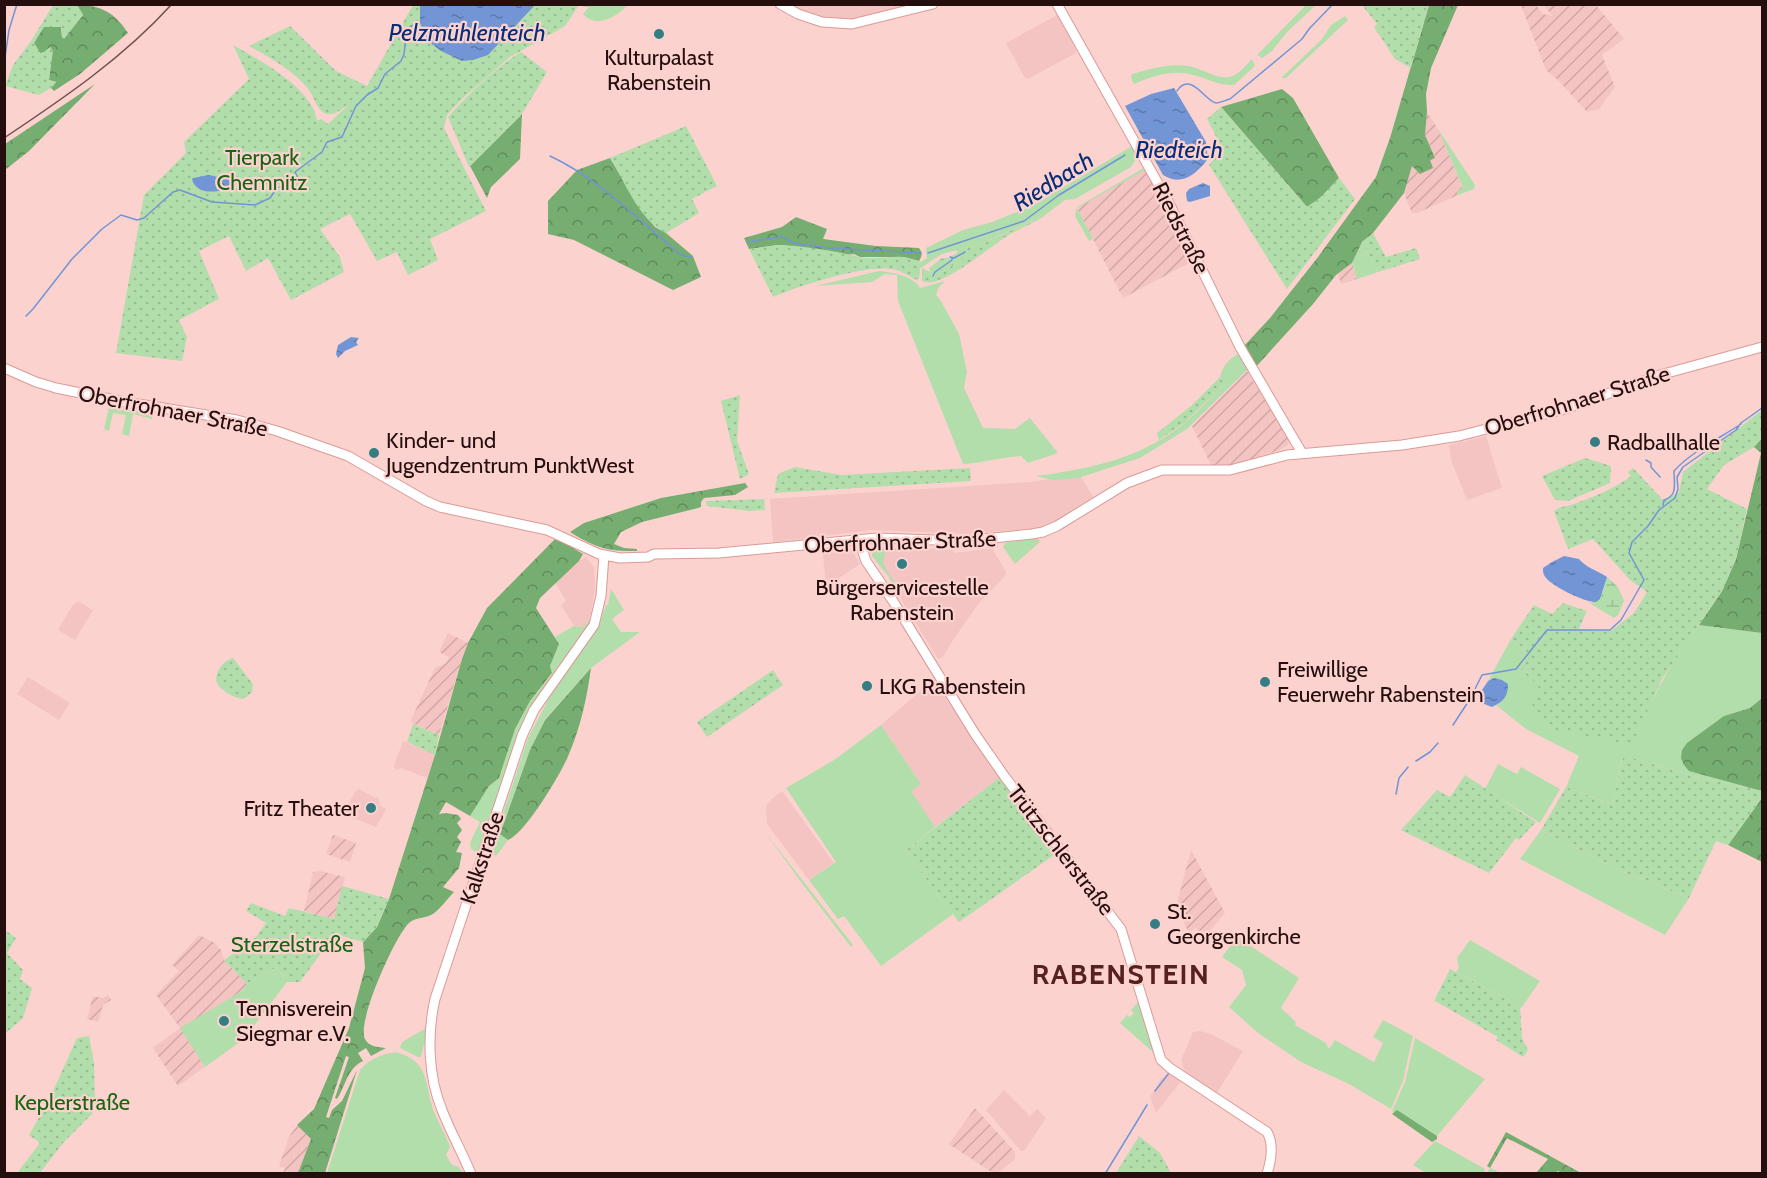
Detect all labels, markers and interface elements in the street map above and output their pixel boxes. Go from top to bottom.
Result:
water label: Pelzmühlenteich [388,18,546,47]
marker: Kulturpalast Rabenstein [652,27,666,41]
place label: Kulturpalast Rabenstein [604,44,714,96]
water label: Riedteich [1135,135,1223,164]
park label: Tierpark Chemnitz [217,144,307,196]
water label: Riedbach [1007,145,1099,217]
street label: Riedstraße [1147,178,1215,278]
street label: Oberfrohnaer Straße [1481,360,1673,442]
street label: Oberfrohnaer Straße [76,379,270,443]
place label: Kinder- und Jugendzentrum PunktWest [385,427,635,479]
place label: Radballhalle [1607,429,1720,456]
marker: Radballhalle [1588,435,1602,449]
marker: Kinder- und Jugendzentrum PunktWest [367,446,381,460]
street label: Oberfrohnaer Straße [803,525,997,559]
marker: Bürgerservicestelle Rabenstein [895,557,909,571]
place label: Bürgerservicestelle Rabenstein [815,574,989,626]
place label: Freiwillige Feuerwehr Rabenstein [1277,656,1484,708]
place label: LKG Rabenstein [879,673,1026,700]
marker: Freiwillige Feuerwehr Rabenstein [1258,675,1272,689]
marker: LKG Rabenstein [860,679,874,693]
street label: Trützschlerstraße [1002,779,1120,921]
place label: Fritz Theater [243,795,359,822]
marker: Fritz Theater [364,801,378,815]
street label: Kalkstraße [454,808,510,908]
place label: St. Georgenkirche [1167,898,1301,950]
marker: St. Georgenkirche [1148,917,1162,931]
park label: Sterzelstraße [231,931,353,958]
district label: RABENSTEIN [1032,957,1210,991]
place label: Tennisverein Siegmar e.V. [236,995,352,1047]
marker: Tennisverein Siegmar e.V. [217,1014,231,1028]
park label: Keplerstraße [14,1089,130,1116]

